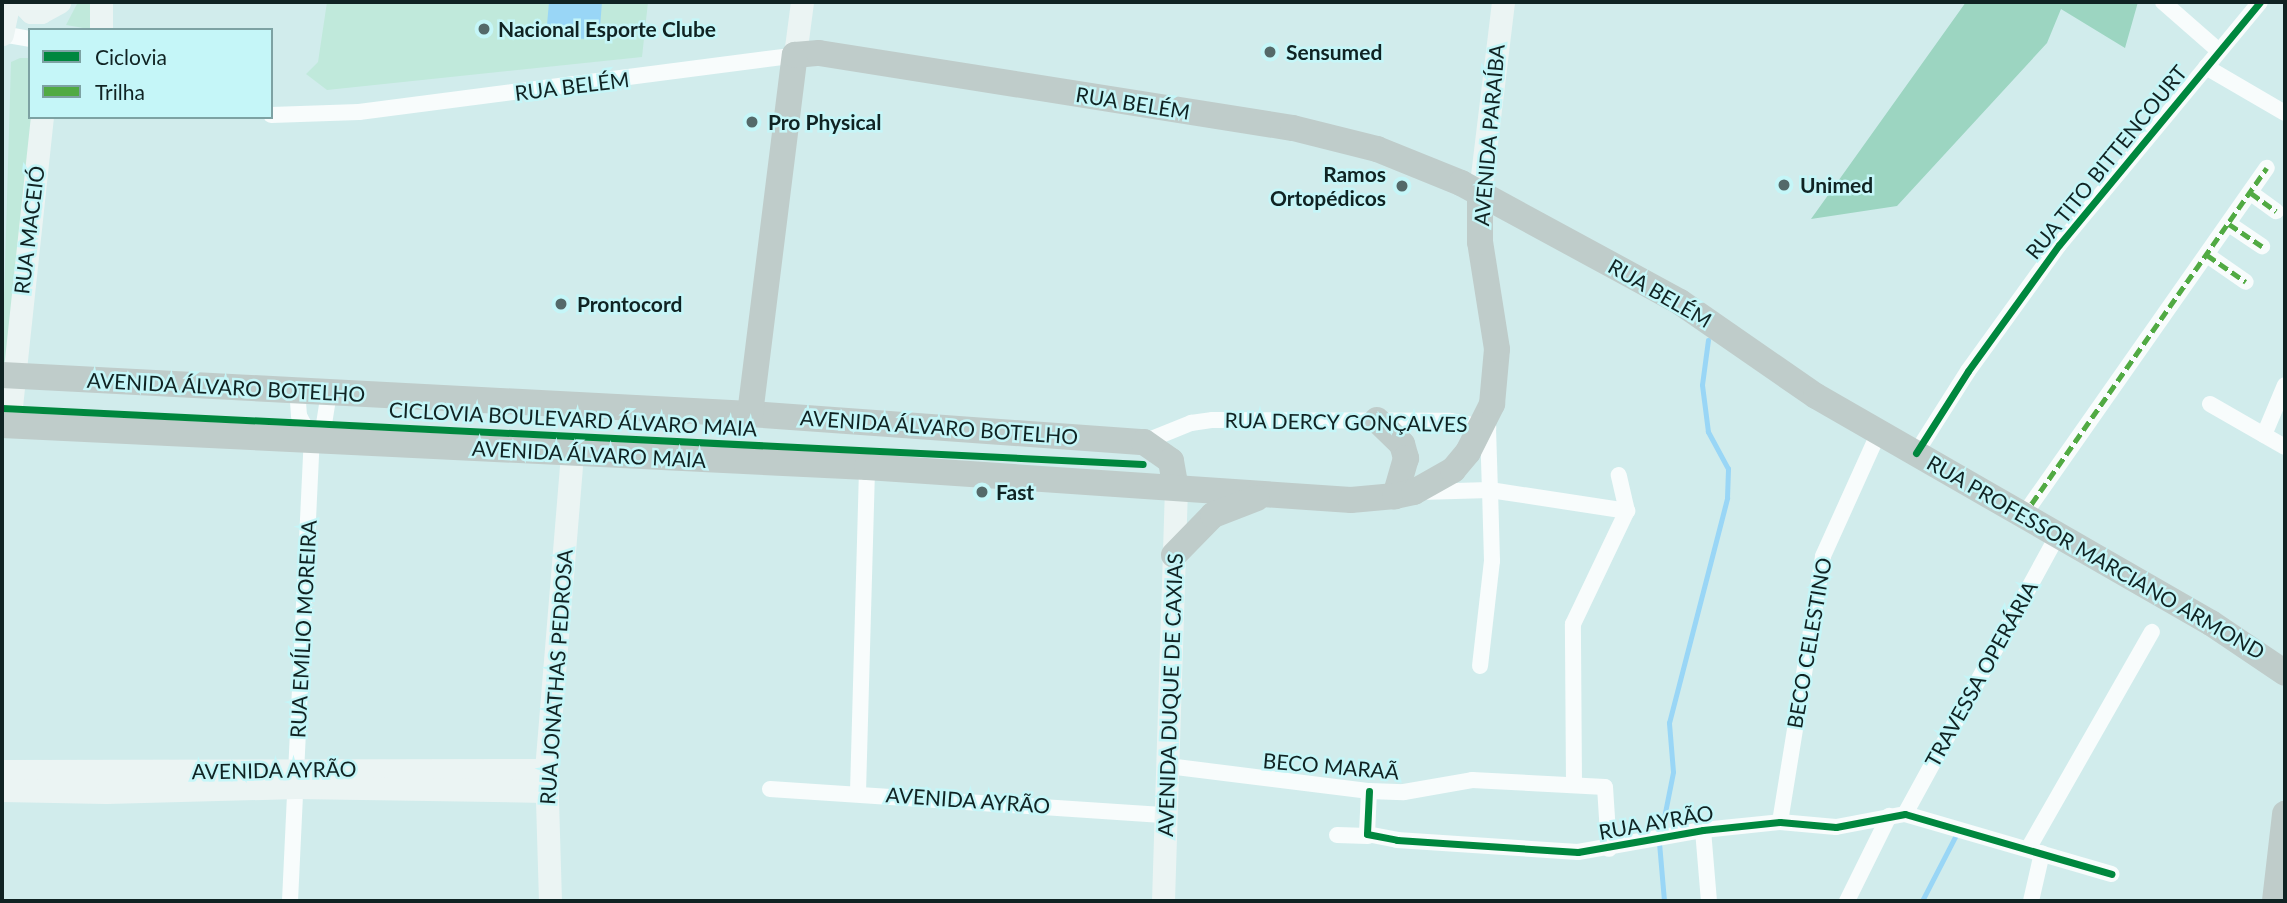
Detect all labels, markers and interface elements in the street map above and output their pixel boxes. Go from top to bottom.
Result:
place label: Nacional Esporte Clube [498,16,716,42]
marker: Nacional Esporte Clube [476,21,492,37]
legend [28,28,273,119]
place label: Sensumed [1286,39,1382,65]
marker: Sensumed [1260,42,1280,62]
street label: AVENIDA PARAÍBA [1468,43,1510,227]
text: Ciclovia [95,44,167,69]
street label: RUA TITO BITTENCOURT [2020,59,2192,265]
street label: RUA BELÉM [513,66,631,106]
text: Trilha [95,79,145,104]
street label: RUA BELÉM [1074,81,1192,125]
place label: Pro Physical [768,109,881,135]
marker: Pro Physical [742,112,762,132]
place label: Ramos Ortopédicos [1270,161,1386,211]
street label: RUA MACEIÓ [9,164,49,296]
place label: Unimed [1800,172,1873,198]
marker: Unimed [1774,175,1794,195]
marker: Ramos Ortopédicos [1392,176,1412,196]
street label: RUA BELÉM [1604,253,1716,333]
place label: Prontocord [577,291,682,317]
marker: Prontocord [551,294,571,314]
street label: AVENIDA ÁLVARO BOTELHO [86,367,366,407]
street label: CICLOVIA BOULEVARD ÁLVARO MAIA [388,397,758,441]
street label: AVENIDA ÁLVARO BOTELHO [798,405,1080,449]
street label: RUA DERCY GONÇALVES [1224,407,1468,437]
street label: AVENIDA ÁLVARO MAIA [471,435,707,473]
street label: RUA PROFESSOR MARCIANO ARMOND [1922,449,2270,665]
place label: Fast [996,479,1034,505]
marker: Fast [974,484,990,500]
street label: RUA EMÍLIO MOREIRA [285,519,321,739]
street label: RUA JONATHAS PEDROSA [534,548,578,806]
street label: AVENIDA DUQUE DE CAXIAS [1152,552,1188,838]
street label: BECO CELESTINO [1782,556,1836,730]
street label: TRAVESSA OPERÁRIA [1919,576,2043,772]
street label: BECO MARAÃ [1262,747,1400,785]
street label: AVENIDA AYRÃO [191,756,357,784]
street label: AVENIDA AYRÃO [884,782,1052,818]
street label: RUA AYRÃO [1596,799,1716,845]

